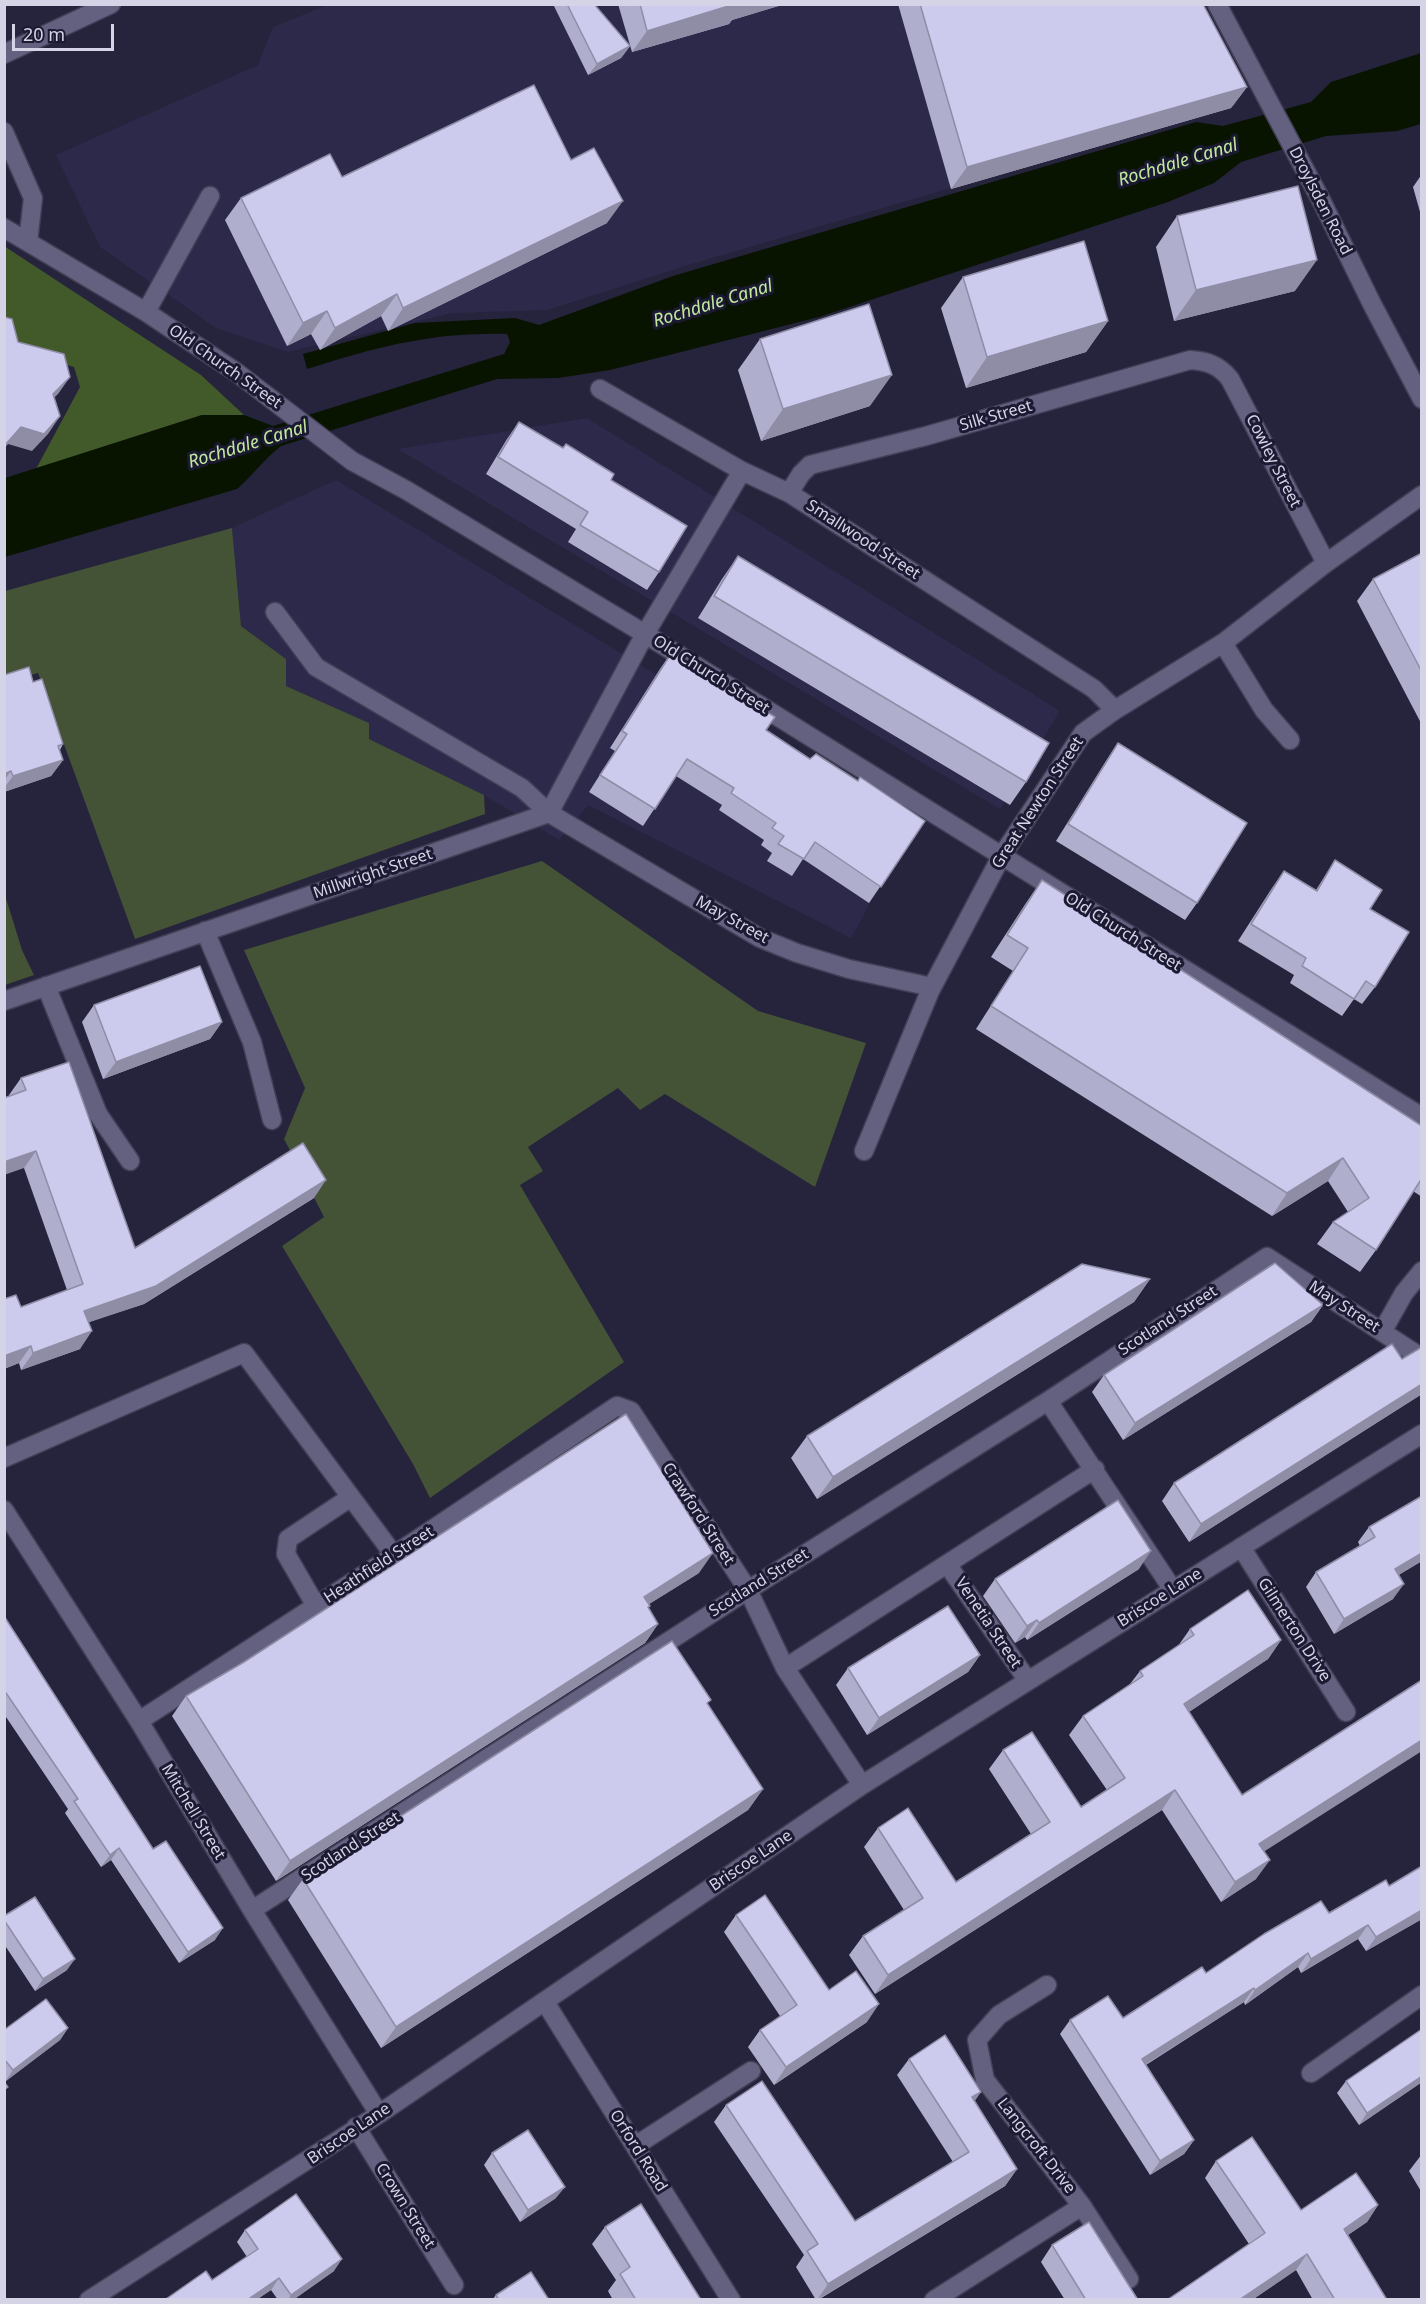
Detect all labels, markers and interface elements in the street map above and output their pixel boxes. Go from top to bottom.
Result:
scale bar [15,12,117,50]
text: 20 m [23,22,65,46]
water label: Rochdale Canal [1116,135,1240,191]
street label: Droylsden Road [1285,144,1355,258]
water label: Rochdale Canal [651,276,775,332]
street label: Old Church Street [165,321,285,413]
street label: Silk Street [958,397,1034,435]
street label: Cowley Street [1241,411,1305,511]
water label: Rochdale Canal [186,417,310,473]
street label: Smallwood Street [803,496,923,584]
street label: Old Church Street [649,632,773,718]
street label: Great Newton Street [988,733,1088,873]
street label: Millwright Street [311,845,435,903]
street label: Old Church Street [1061,889,1185,975]
street label: May Street [692,892,772,948]
street label: May Street [1305,1277,1383,1337]
street label: Scotland Street [1115,1282,1221,1360]
street label: Crawford Street [658,1459,738,1569]
street label: Heathfield Street [321,1522,437,1608]
street label: Scotland Street [706,1545,812,1621]
street label: Briscoe Lane [1114,1565,1206,1631]
street label: Venetia Street [951,1574,1025,1672]
street label: Gilmerton Drive [1253,1575,1335,1685]
street label: Mitchell Street [157,1761,229,1863]
street label: Scotland Street [298,1808,404,1886]
street label: Briscoe Lane [706,1826,796,1896]
street label: Langcroft Drive [993,2094,1079,2198]
street label: Briscoe Lane [304,2099,394,2169]
street label: Orford Road [605,2106,671,2196]
street label: Crown Street [371,2160,439,2252]

